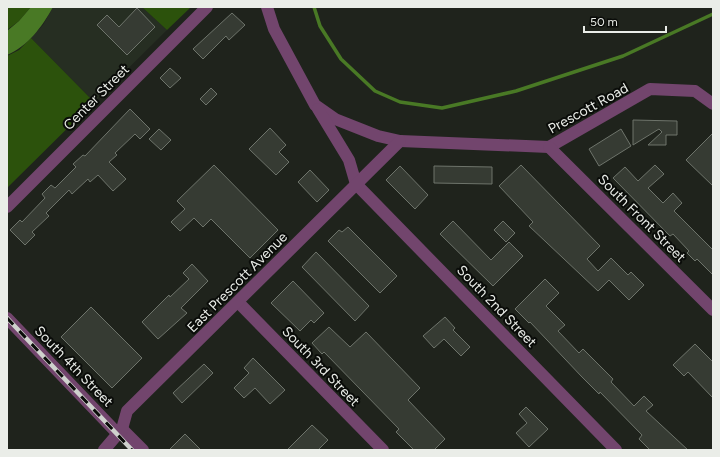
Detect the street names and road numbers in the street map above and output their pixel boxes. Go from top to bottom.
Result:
street label: Center Street [60,61,133,134]
street label: Prescott Road [545,79,631,137]
street label: South Front Street [594,171,689,266]
street label: East Prescott Avenue [184,228,291,336]
street label: South 2nd Street [453,262,540,351]
street label: South 4th Street [31,322,116,410]
street label: South 3rd Street [278,323,363,410]

